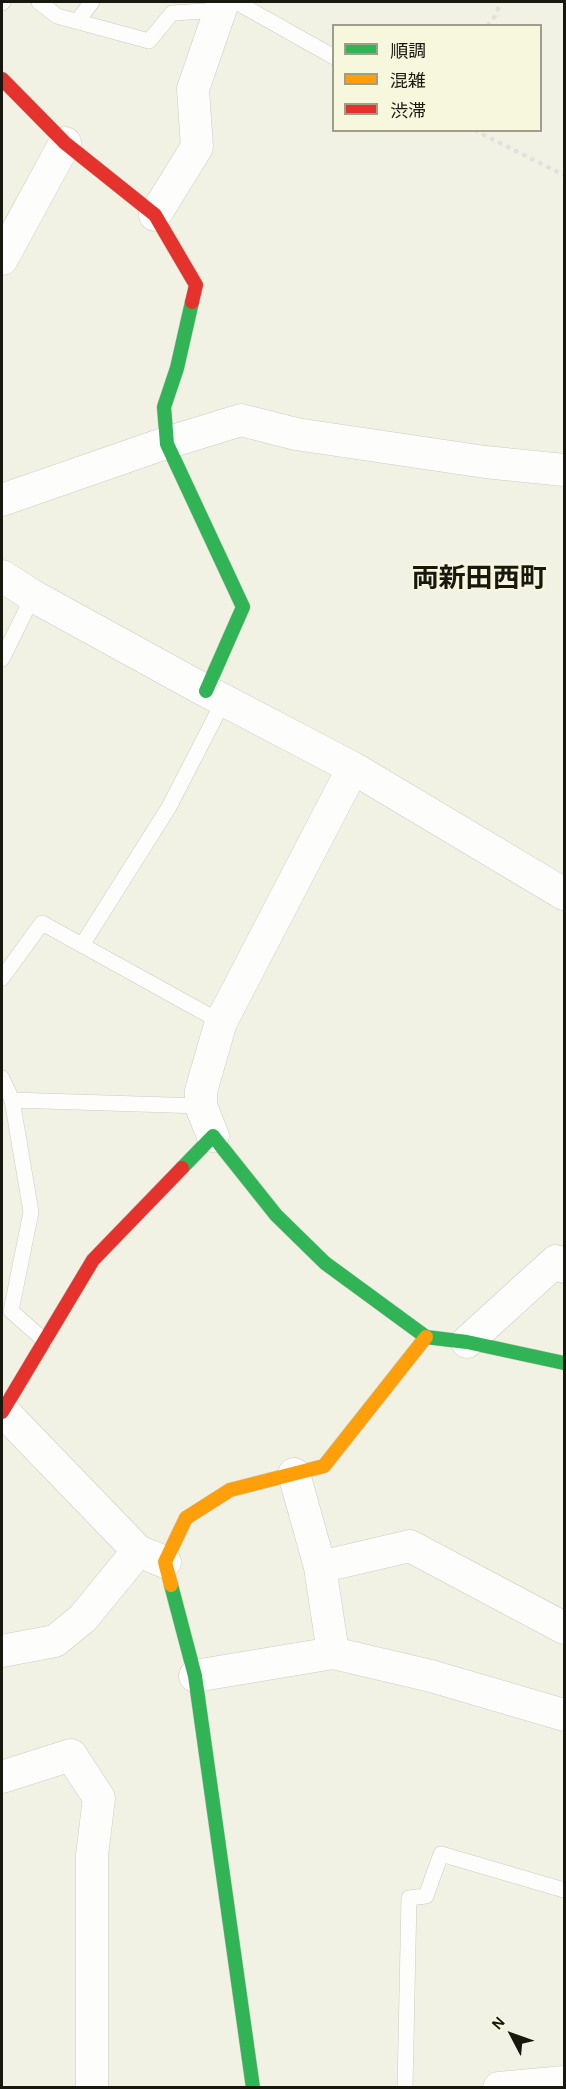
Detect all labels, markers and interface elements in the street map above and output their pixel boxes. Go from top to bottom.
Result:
legend [332,24,542,132]
text: 順調 [390,43,426,61]
text: 混雑 [390,73,426,91]
text: 渋滞 [390,103,426,121]
district label: 両新田西町 [412,563,546,595]
north arrow [482,2005,542,2065]
text: N [489,2014,508,2033]

